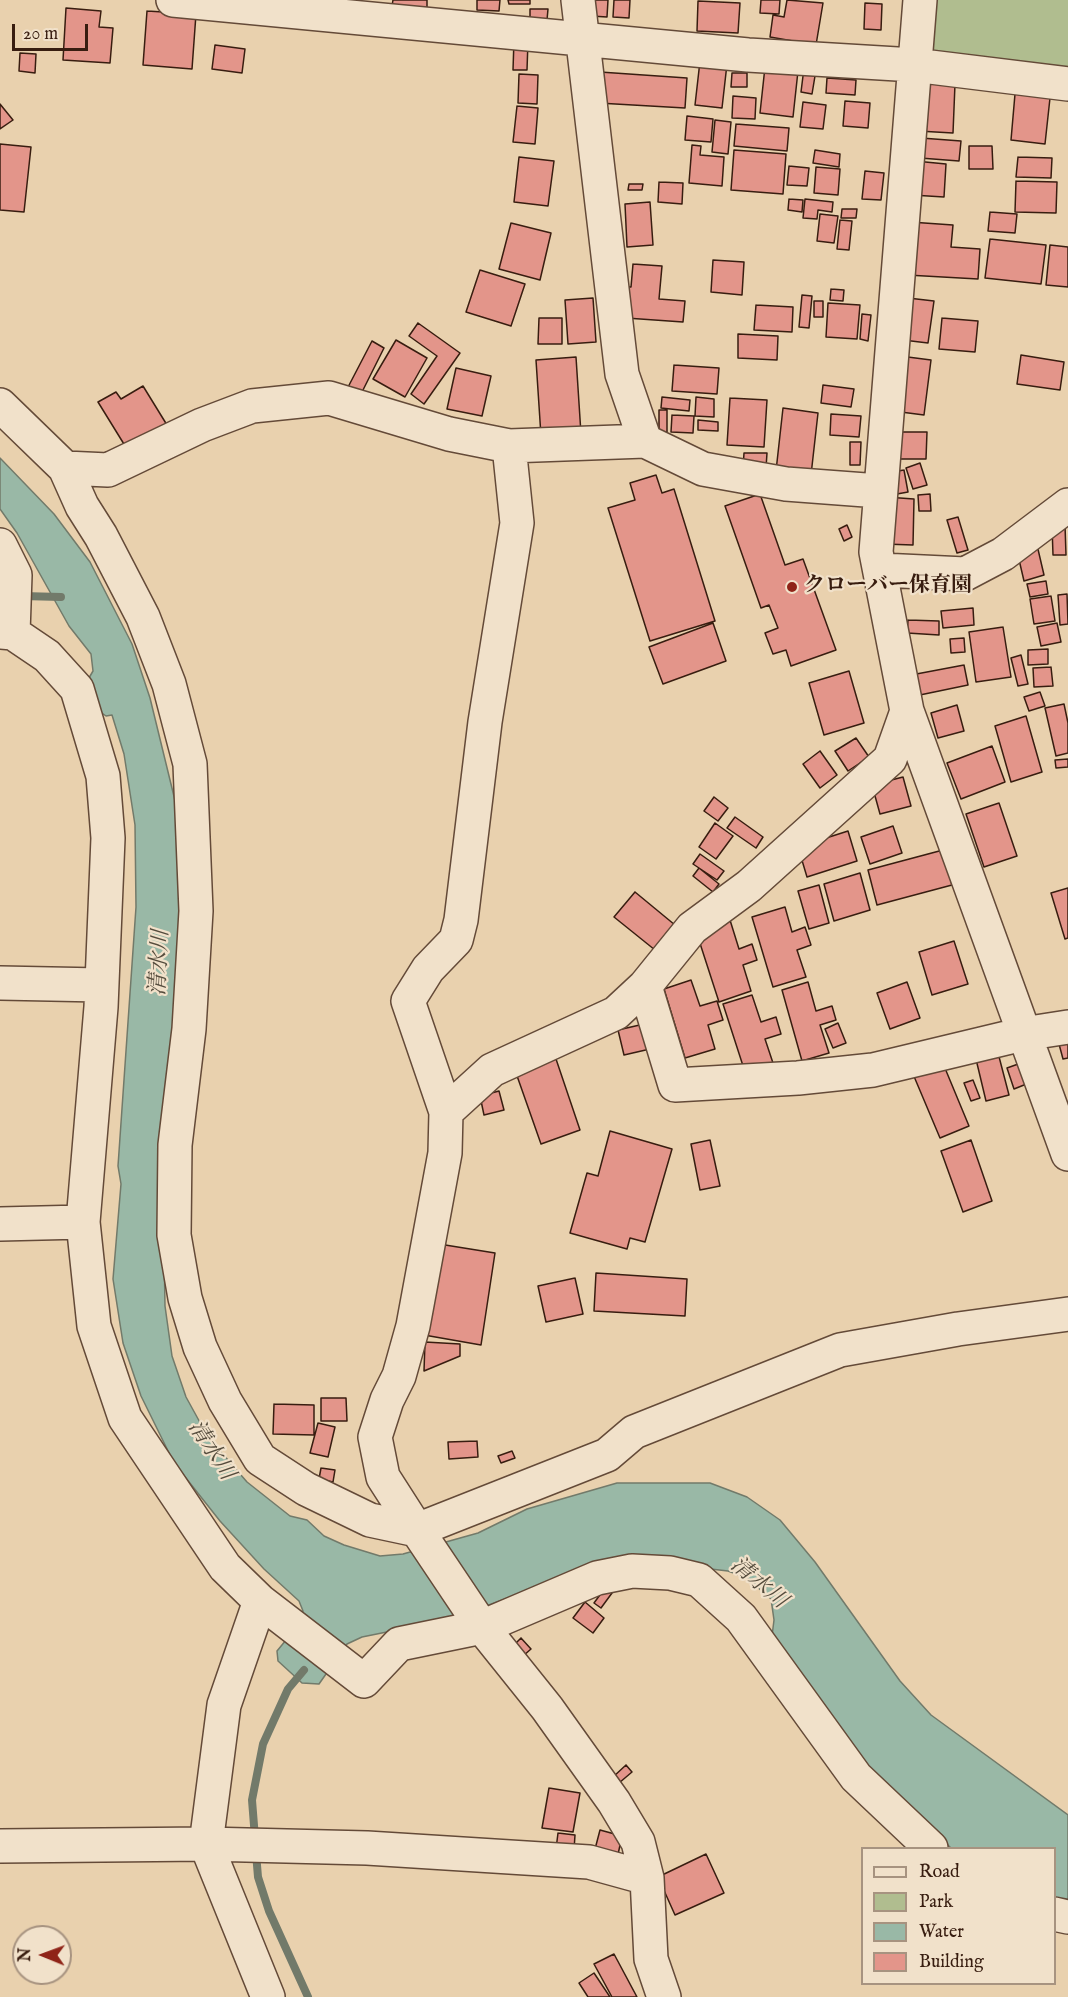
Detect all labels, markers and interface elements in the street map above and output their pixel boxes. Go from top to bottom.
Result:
scale bar [15,12,92,50]
text: 20 m [23,23,58,46]
place label: クローバー保育園 [804,574,972,600]
marker: クローバー保育園 [785,580,799,594]
water label: 清水川 [146,929,176,997]
water label: 清水川 [181,1416,239,1486]
water label: 清水川 [724,1553,792,1615]
legend [861,1847,1056,1985]
text: Road [919,1861,960,1884]
text: Park [919,1891,953,1914]
text: Water [919,1921,964,1944]
north arrow [12,1925,72,1985]
text: N [16,1948,36,1962]
text: Building [919,1951,984,1974]

